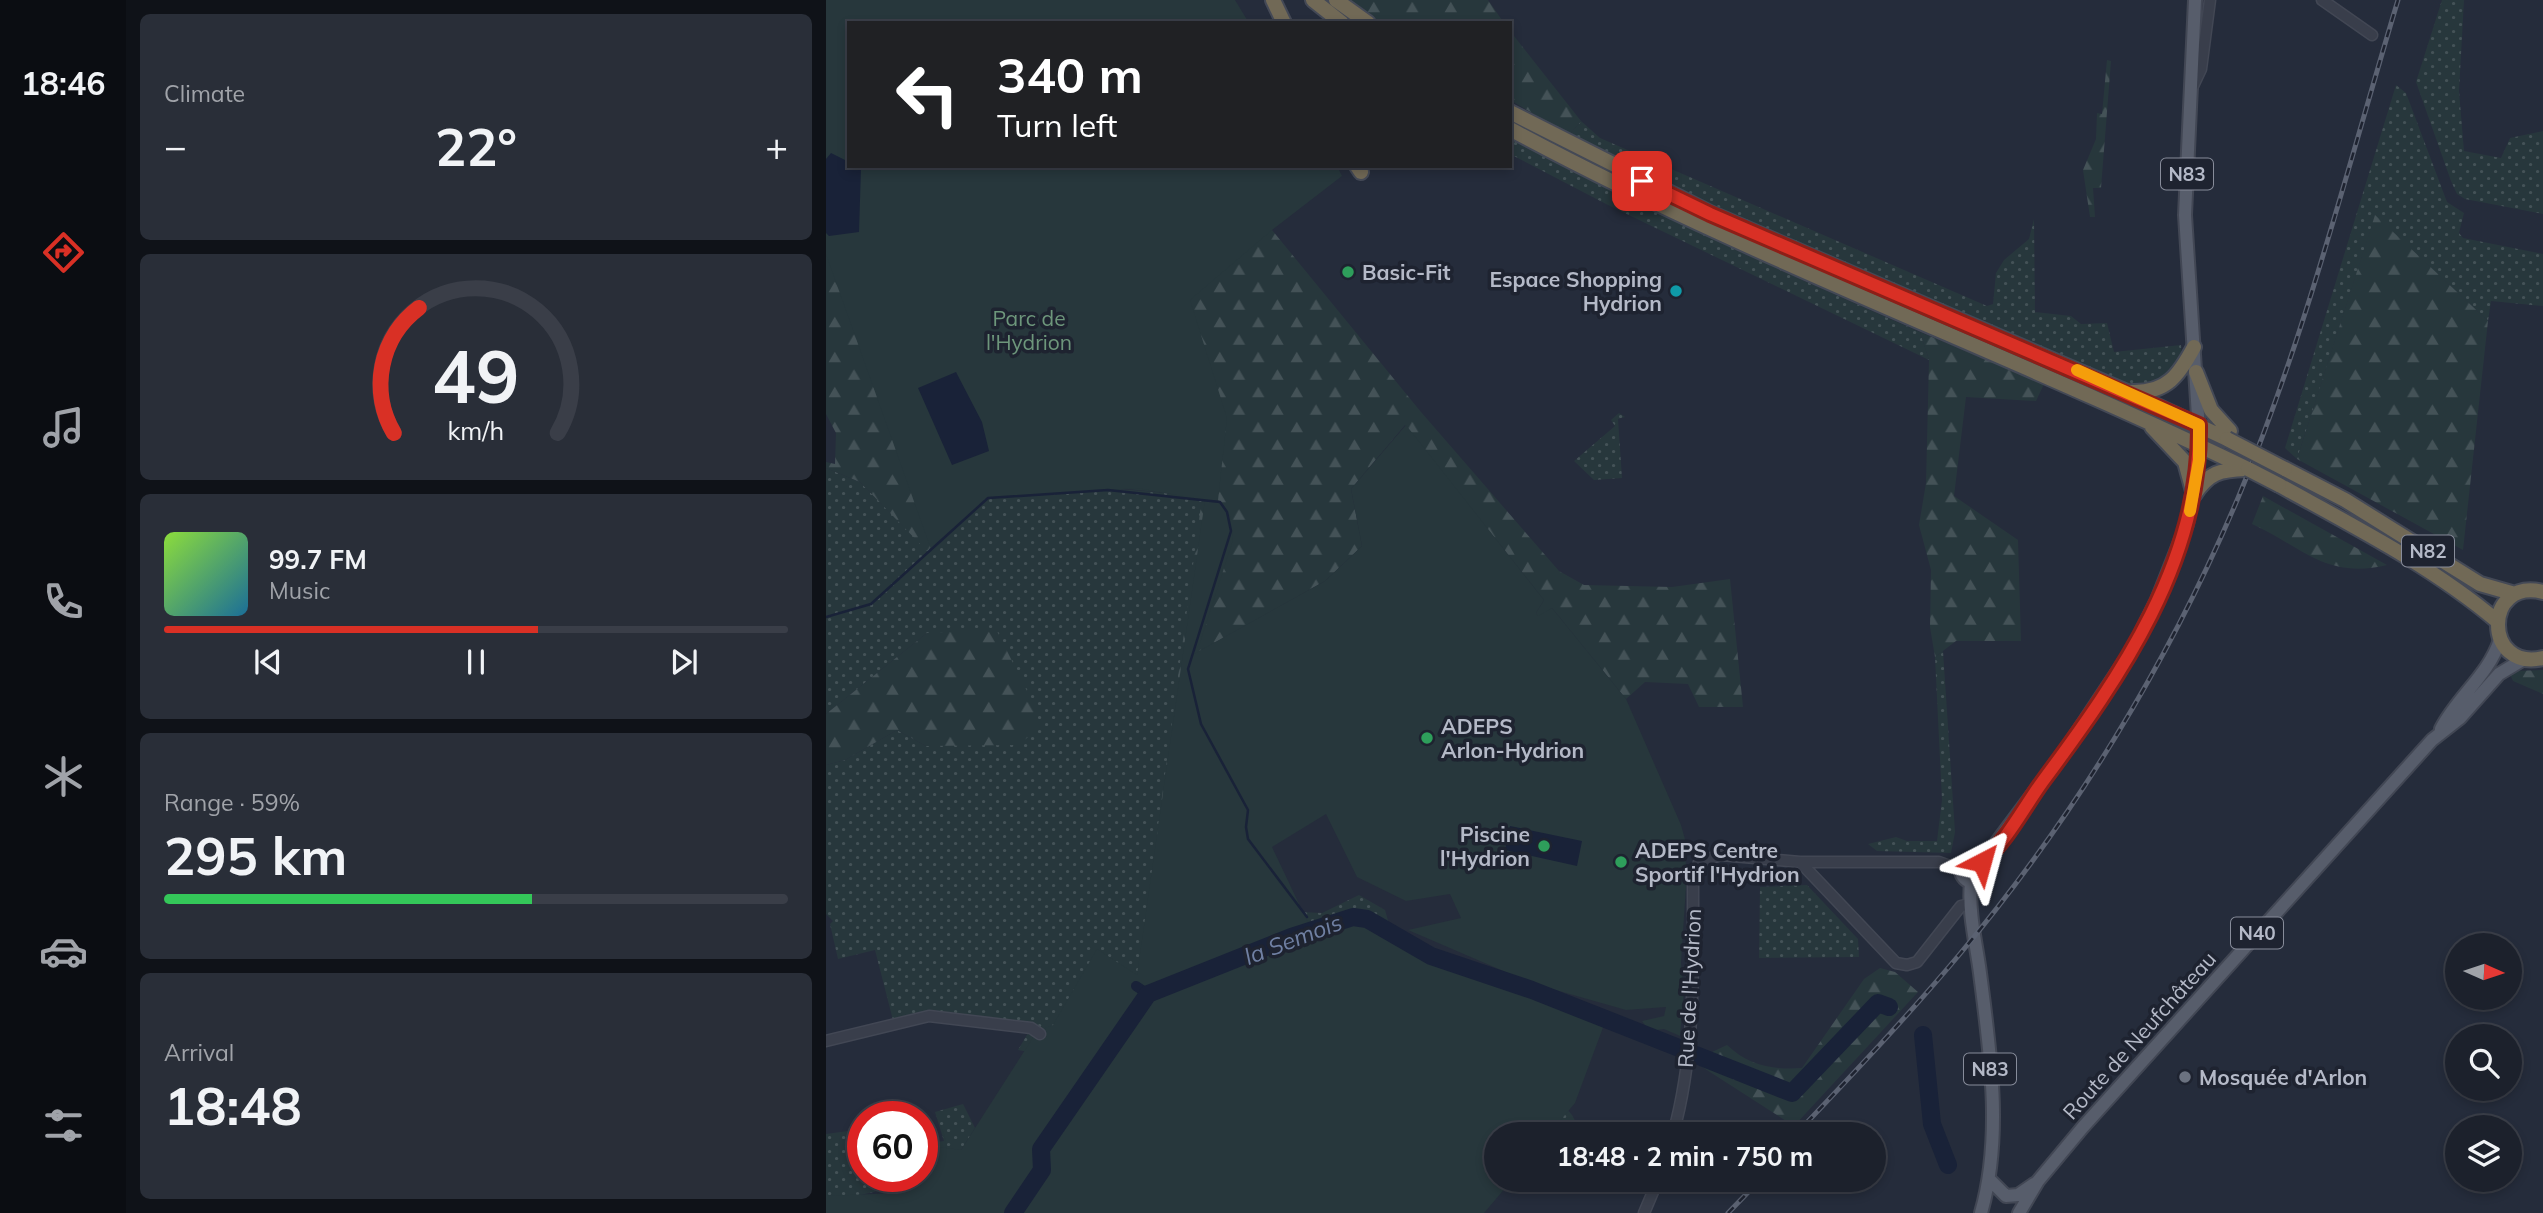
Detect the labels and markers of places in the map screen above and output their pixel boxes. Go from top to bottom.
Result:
pin [1612,151,1672,211]
place label: Basic-Fit [1362,259,1451,285]
marker: Basic-Fit [1340,264,1356,280]
place label: Espace Shopping Hydrion [1490,266,1662,316]
marker: Espace Shopping Hydrion [1668,283,1684,299]
place label: ADEPS Arlon-Hydrion [1441,713,1584,763]
marker: ADEPS Arlon-Hydrion [1419,730,1435,746]
place label: Piscine l'Hydrion [1440,821,1530,871]
place label: ADEPS Centre Sportif l'Hydrion [1635,837,1800,887]
marker: Piscine l'Hydrion [1536,838,1552,854]
marker: ADEPS Centre Sportif l'Hydrion [1613,854,1629,870]
place label: Mosquée d'Arlon [2199,1064,2367,1090]
marker: Mosquée d'Arlon [2177,1069,2193,1085]

